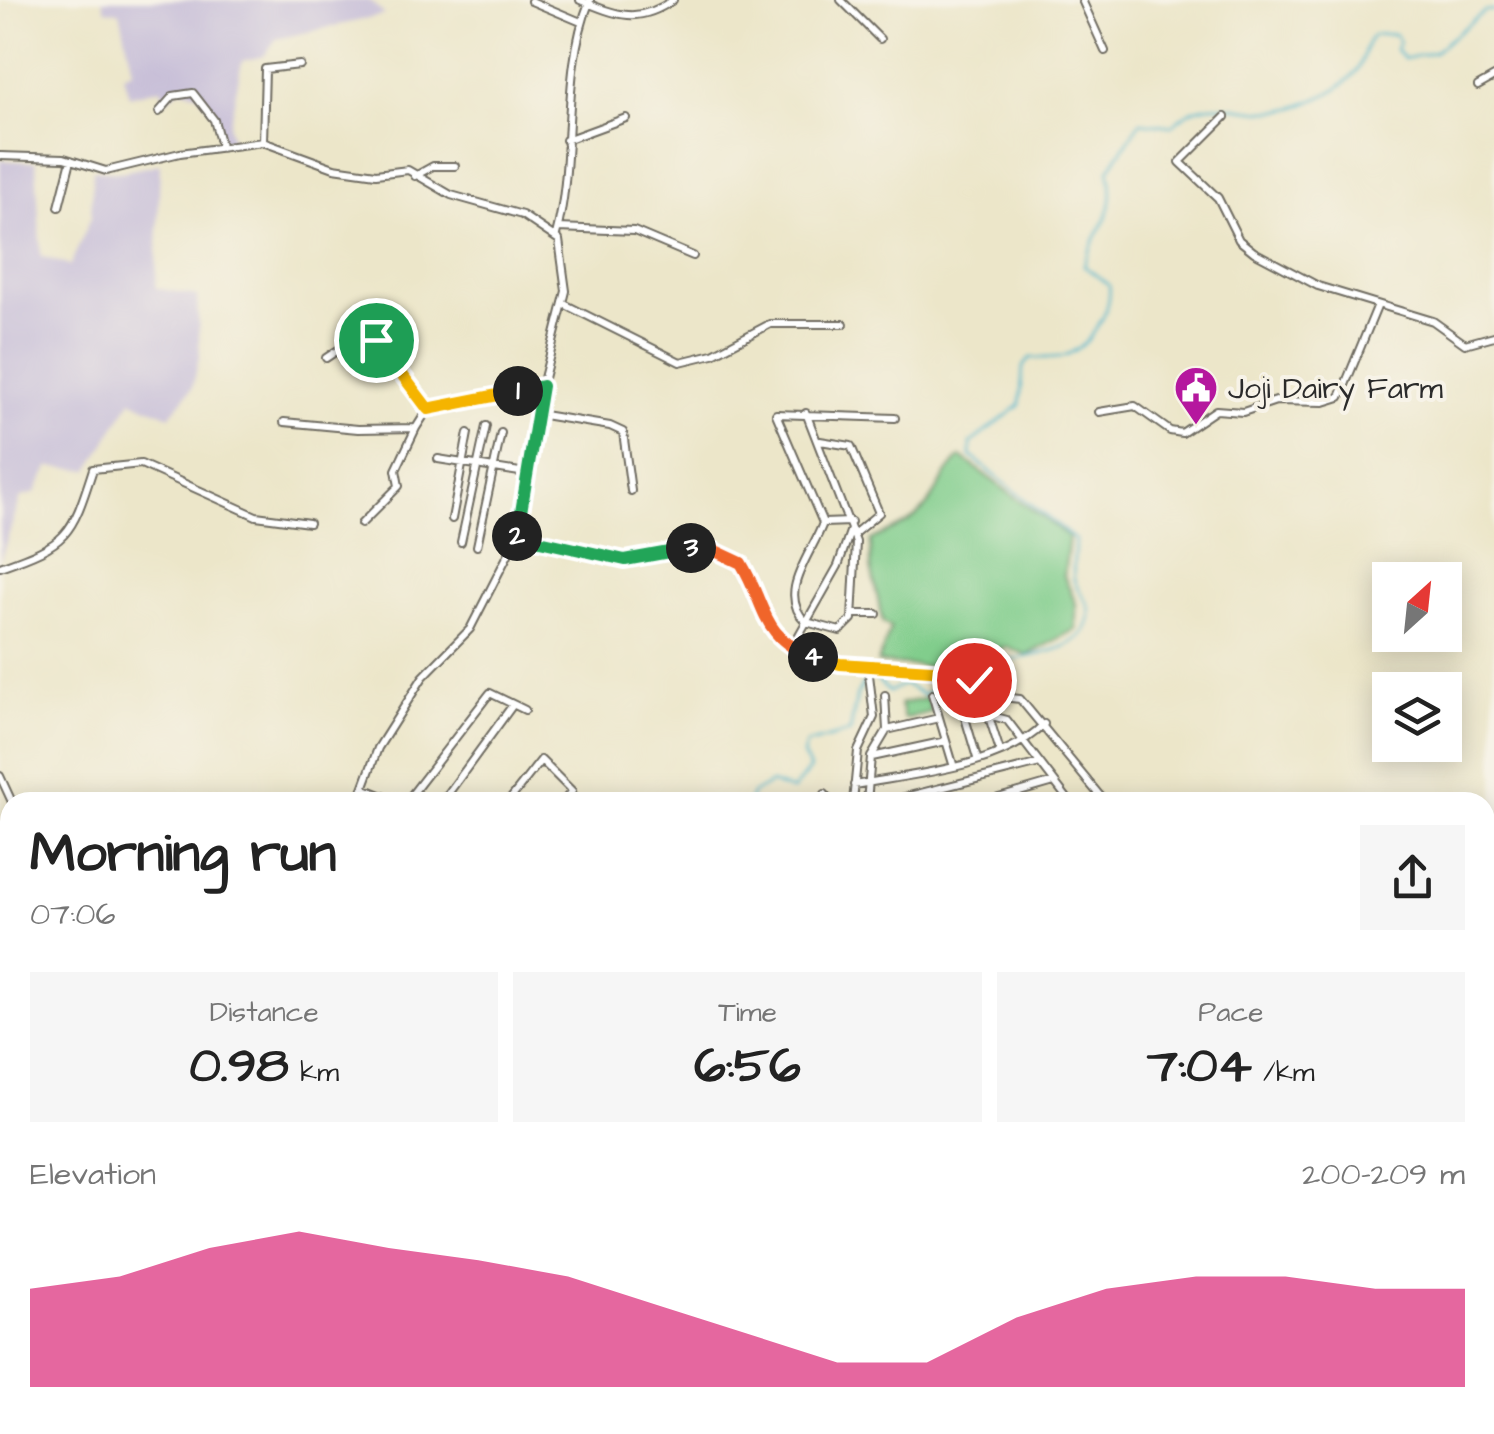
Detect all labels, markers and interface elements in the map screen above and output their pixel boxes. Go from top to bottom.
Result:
pin [334,298,419,383]
icon: arrive [349,313,404,368]
public building icon: Joji Dairy Farm [1173,365,1219,426]
pin: 1 [493,366,543,416]
place label: Joji Dairy Farm [1228,368,1444,411]
text: 1 [516,371,520,410]
pin: 2 [492,511,542,561]
text: 2 [509,516,525,555]
pin: 3 [666,523,716,573]
text: 3 [684,528,698,567]
north arrow [1372,562,1462,652]
map controls [1372,562,1462,762]
pin: 4 [788,632,838,682]
text: 4 [803,637,823,676]
pin [932,638,1017,723]
icon: check [947,653,1002,708]
button: layers [1372,672,1462,762]
text: Morning run [30,816,336,892]
button: share [1360,825,1465,930]
text: 07:06 [30,892,115,937]
text: Distance [210,993,319,1032]
text: Time [718,993,777,1032]
text: Pace [1198,993,1263,1032]
text: 0.98 [189,1032,289,1101]
text: 6:56 [694,1032,801,1101]
text: 7:04 [1147,1032,1252,1101]
text: km [289,1053,339,1092]
text: /km [1252,1053,1315,1092]
text: Elevation [30,1152,156,1197]
text: 200–209 m [1302,1152,1465,1197]

